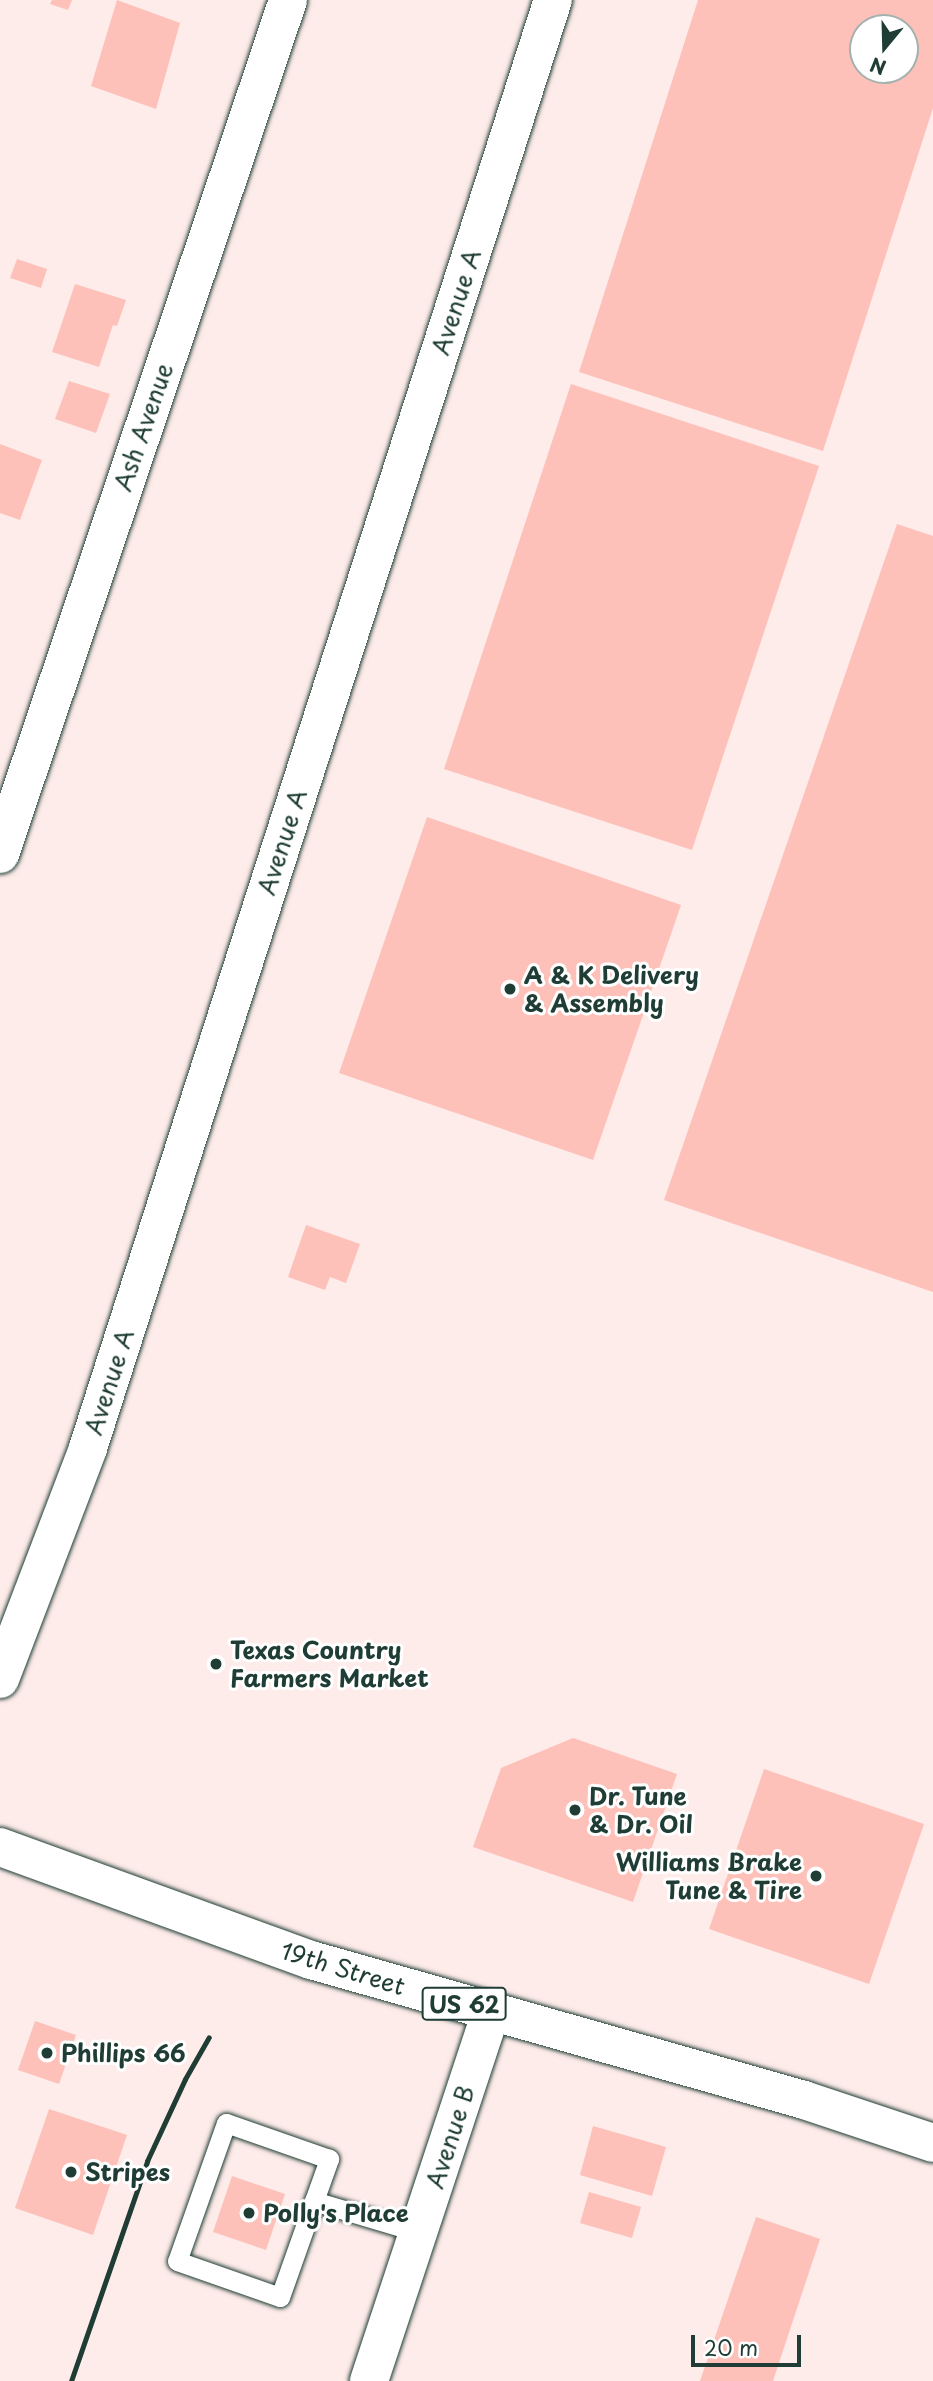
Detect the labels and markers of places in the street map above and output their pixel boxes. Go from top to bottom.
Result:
place label: A & K Delivery & Assembly [524,961,701,1017]
marker: A & K Delivery & Assembly [502,981,518,997]
place label: Texas Country Farmers Market [230,1636,430,1692]
marker: Texas Country Farmers Market [208,1656,224,1672]
place label: Dr. Tune & Dr. Oil [589,1782,694,1838]
marker: Dr. Tune & Dr. Oil [567,1802,583,1818]
place label: Williams Brake Tune & Tire [617,1848,802,1904]
marker: Williams Brake Tune & Tire [808,1868,824,1884]
place label: Phillips 66 [61,2039,186,2067]
marker: Phillips 66 [39,2045,55,2061]
place label: Stripes [85,2158,170,2186]
marker: Stripes [63,2164,79,2180]
place label: Polly's Place [263,2199,410,2227]
marker: Polly's Place [241,2205,257,2221]

